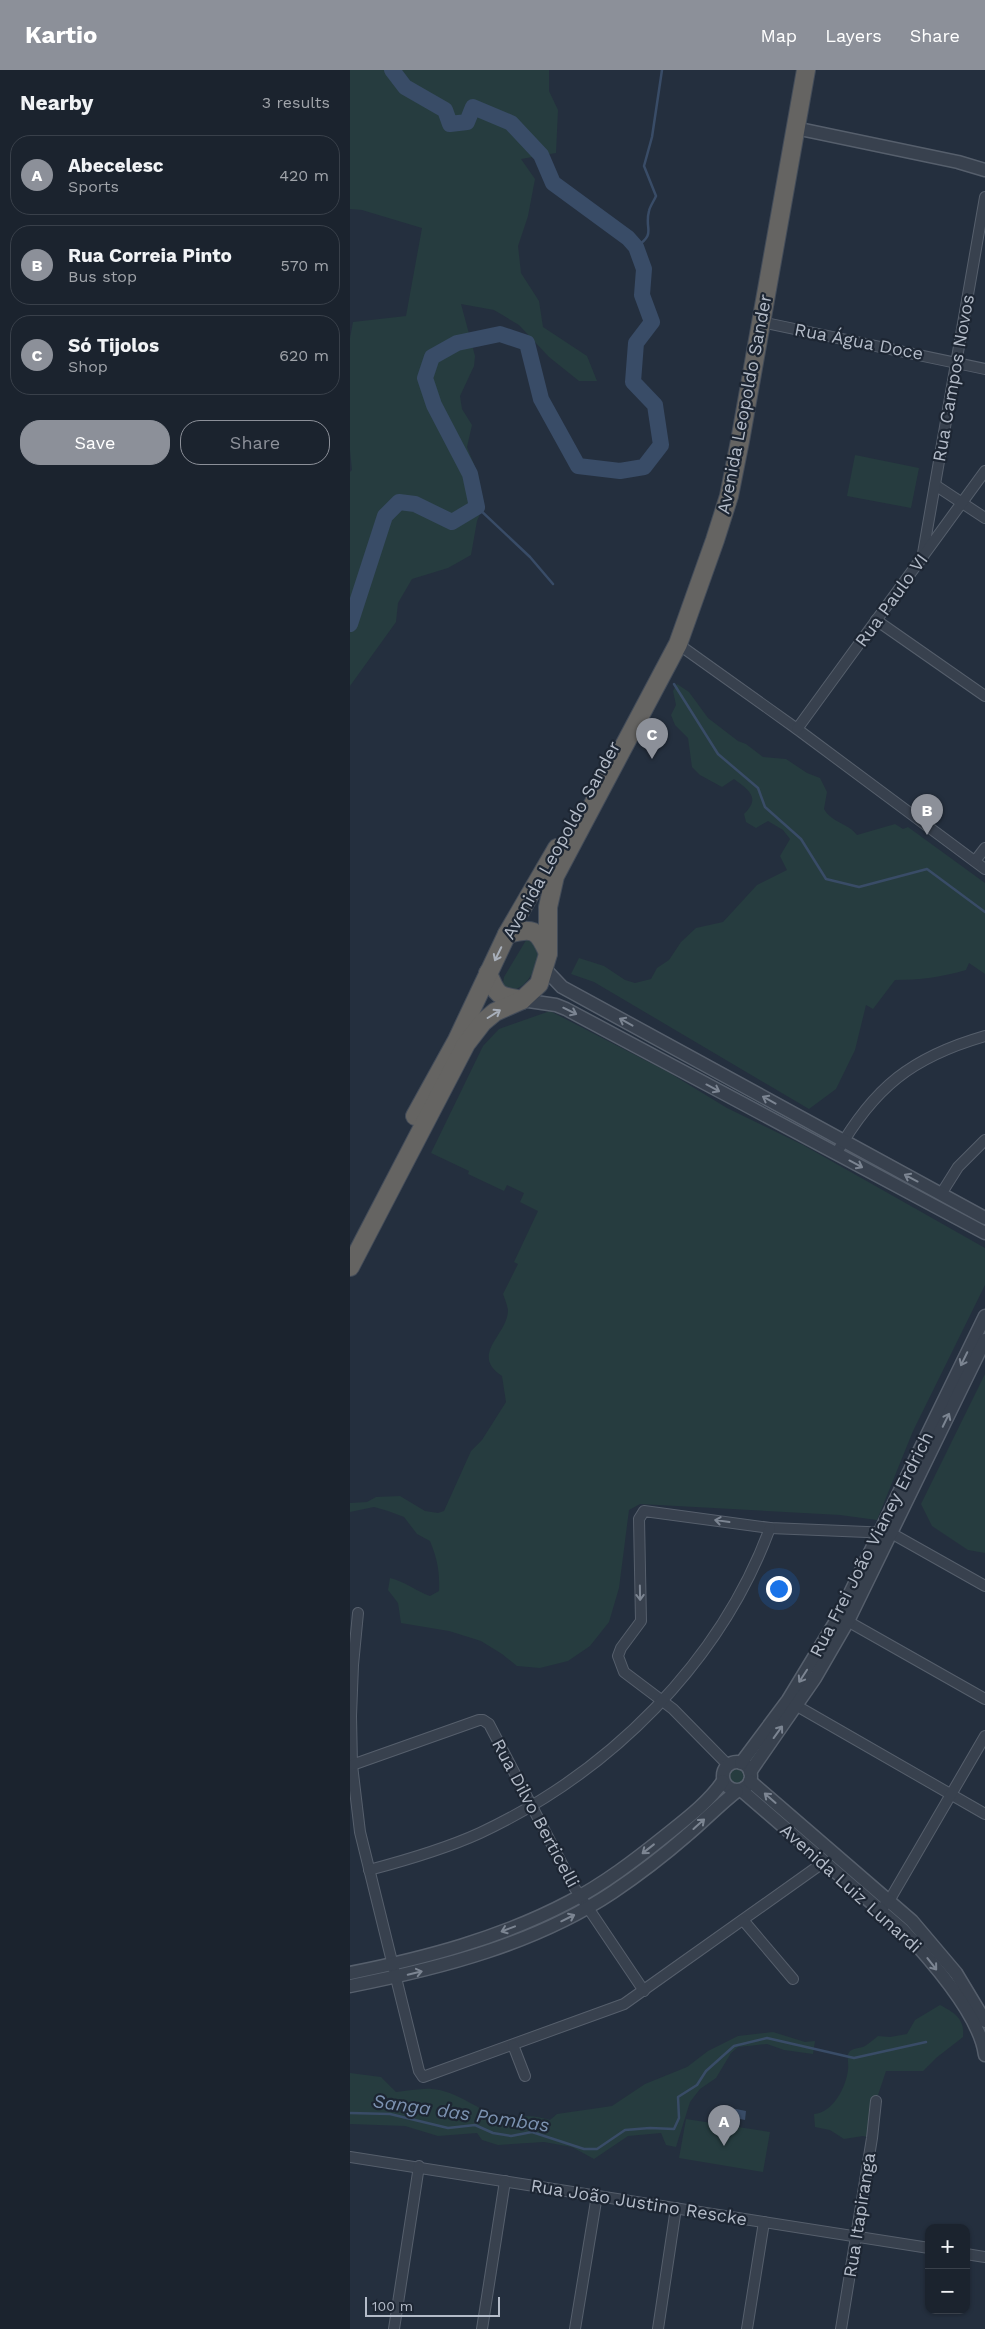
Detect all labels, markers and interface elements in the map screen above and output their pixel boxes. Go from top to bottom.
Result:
text: Kartio [25,21,97,49]
text: Map [760,25,797,46]
text: Layers [825,25,882,46]
text: Share [910,25,960,46]
text: Nearby [20,90,93,115]
text: 3 results [262,93,330,112]
text: Abecelesc [68,154,164,177]
text: A [32,166,42,185]
text: 420 m [279,166,329,185]
text: Sports [68,177,119,196]
text: Rua Correia Pinto [68,244,232,267]
text: B [32,256,42,275]
text: 570 m [280,256,329,275]
text: Bus stop [68,267,137,286]
street label: Avenida Leopoldo Sander [712,292,776,516]
street label: Rua Campos Novos [928,293,978,463]
street label: Rua Água Doce [793,318,925,364]
text: Só Tijolos [68,334,159,357]
text: C [32,346,42,365]
text: 620 m [279,346,329,365]
text: Shop [68,357,108,376]
button: Save [20,420,170,465]
button: Share [180,420,330,465]
street label: Rua Paulo VI [850,549,932,651]
pin: C [636,718,668,759]
street label: Avenida Leopoldo Sander [498,737,624,943]
pin: B [911,794,943,835]
one-way arrow [492,946,502,961]
one-way arrow [562,1006,577,1016]
one-way arrow [487,1008,501,1018]
one-way arrow [619,1017,634,1027]
one-way arrow [705,1083,720,1093]
one-way arrow [761,1095,776,1105]
one-way arrow [848,1160,863,1169]
one-way arrow [905,1172,919,1182]
one-way arrow [959,1352,969,1367]
one-way arrow [942,1413,951,1428]
street label: Rua Frei João Vianey Erdrich [805,1428,937,1660]
one-way arrow [714,1516,730,1526]
your location [766,1576,792,1602]
one-way arrow [635,1584,645,1601]
one-way arrow [798,1669,809,1683]
one-way arrow [773,1725,783,1739]
street label: Rua Dilvo Berticelli [488,1735,584,1891]
one-way arrow [764,1793,777,1804]
one-way arrow [693,1818,706,1830]
street label: Avenida Luiz Lunardi [776,1819,926,1957]
one-way arrow [642,1843,655,1854]
one-way arrow [560,1913,575,1923]
one-way arrow [501,1925,516,1934]
one-way arrow [927,1957,938,1970]
one-way arrow [406,1968,422,1977]
water label: Sanga das Pombas [371,2089,551,2137]
pin: A [708,2105,740,2146]
street label: Rua Itapiranga [839,2151,879,2279]
street label: Rua João Justino Rescke [529,2175,749,2229]
map controls [925,2224,970,2314]
button: + [925,2224,970,2269]
button: − [925,2269,970,2314]
scale bar [365,2294,500,2317]
text: 100 m [372,2298,413,2314]

